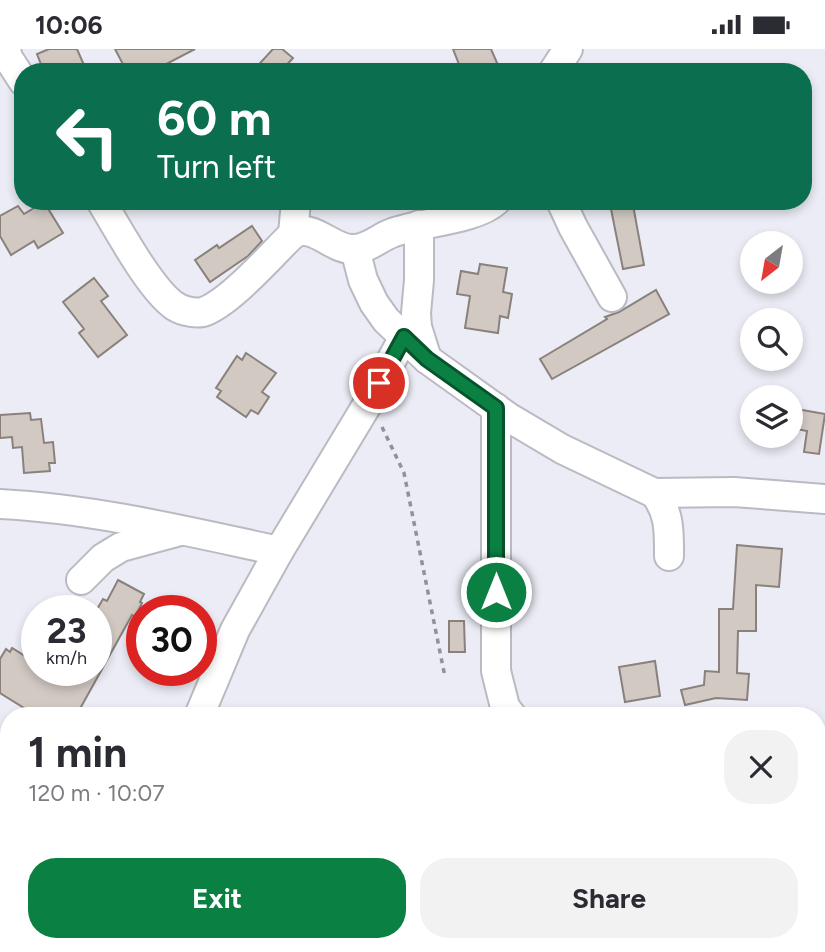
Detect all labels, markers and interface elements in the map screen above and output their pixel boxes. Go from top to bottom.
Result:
text: 10:06 [35,9,103,41]
text: 60 m [157,88,272,147]
icon: left [42,91,133,182]
text: Turn left [157,148,276,186]
north arrow [740,231,803,294]
map controls [740,231,803,448]
button: search [740,308,803,371]
pin [349,353,409,413]
icon: arrive [360,364,398,402]
button: layers [740,385,803,448]
position arrow [459,555,533,629]
speed limit sign: 30 [126,595,217,686]
text: 23 [47,610,86,652]
text: km/h [46,647,87,669]
text: 1 min [28,727,127,778]
button: close [724,730,798,804]
text: 120 m · 10:07 [28,779,165,807]
button: Exit [28,858,406,938]
button: Share [420,858,798,938]

